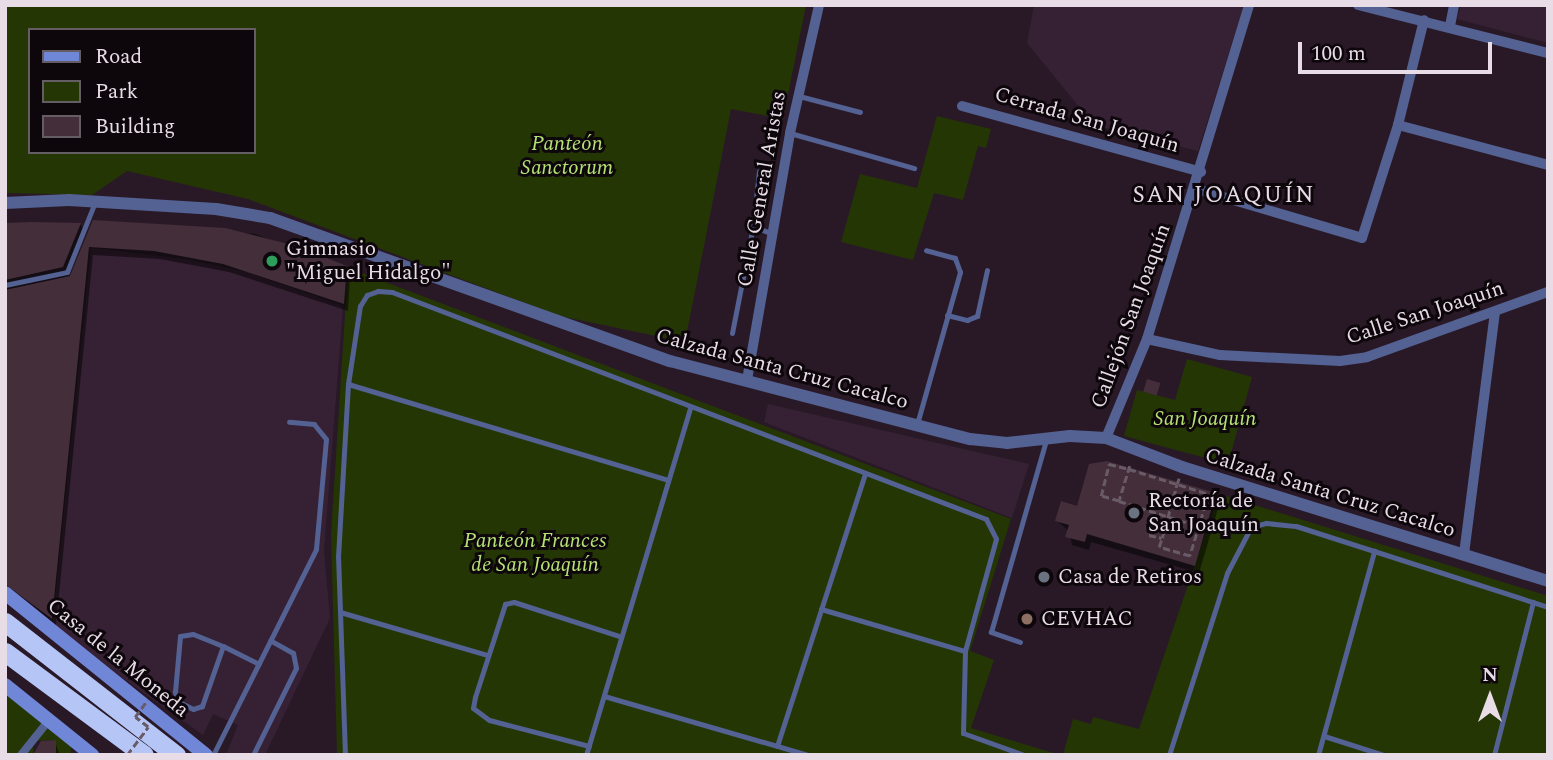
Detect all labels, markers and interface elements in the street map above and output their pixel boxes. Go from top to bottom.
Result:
legend [28,28,256,154]
scale bar [1301,28,1495,72]
text: 100 m [1311,38,1366,70]
text: Road [95,41,142,73]
text: Park [95,76,138,108]
street label: Cerrada San Joaquín [992,82,1182,158]
street label: Calle General Aristas [732,89,792,289]
text: Building [95,111,175,143]
park label: Panteón Sanctorum [521,131,613,181]
district label: SAN JOAQUÍN [1134,182,1314,210]
street label: Callejón San Joaquín [1086,220,1176,412]
place label: Gimnasio "Miguel Hidalgo" [286,236,451,286]
marker: Gimnasio "Miguel Hidalgo" [264,253,280,269]
street label: Calle San Joaquín [1343,276,1507,350]
street label: Calzada Santa Cruz Cacalco [653,323,911,415]
park label: San Joaquín [1154,406,1256,432]
street label: Calzada Santa Cruz Cacalco [1202,443,1458,543]
place label: Rectoría de San Joaquín [1148,488,1259,538]
marker: Rectoría de San Joaquín [1126,505,1142,521]
park label: Panteón Frances de San Joaquín [464,528,606,578]
place label: Casa de Retiros [1058,564,1202,590]
marker: Casa de Retiros [1036,569,1052,585]
street label: Casa de la Moneda [42,593,194,723]
place label: CEVHAC [1041,606,1133,632]
marker: CEVHAC [1019,611,1035,627]
text: N [1482,661,1498,690]
north arrow [1455,662,1525,732]

